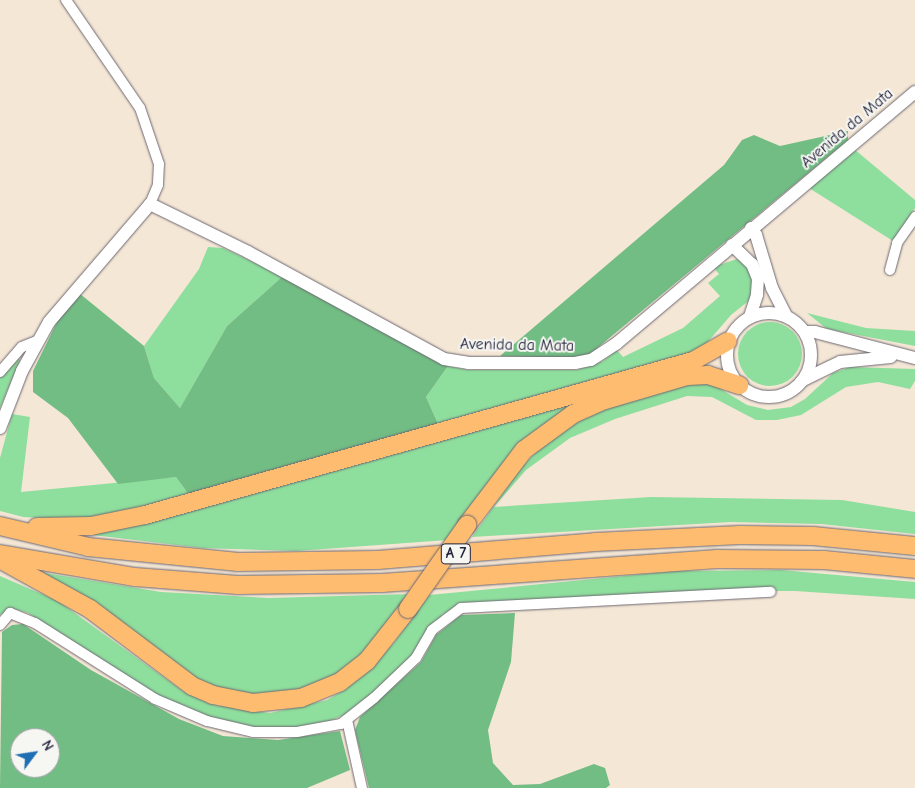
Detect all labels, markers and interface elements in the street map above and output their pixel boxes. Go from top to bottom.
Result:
street label: Avenida da Mata [797,84,897,172]
street label: Avenida da Mata [460,334,574,356]
road number: A 7 [440,542,472,566]
north arrow [10,728,60,778]
text: N [38,737,57,754]

